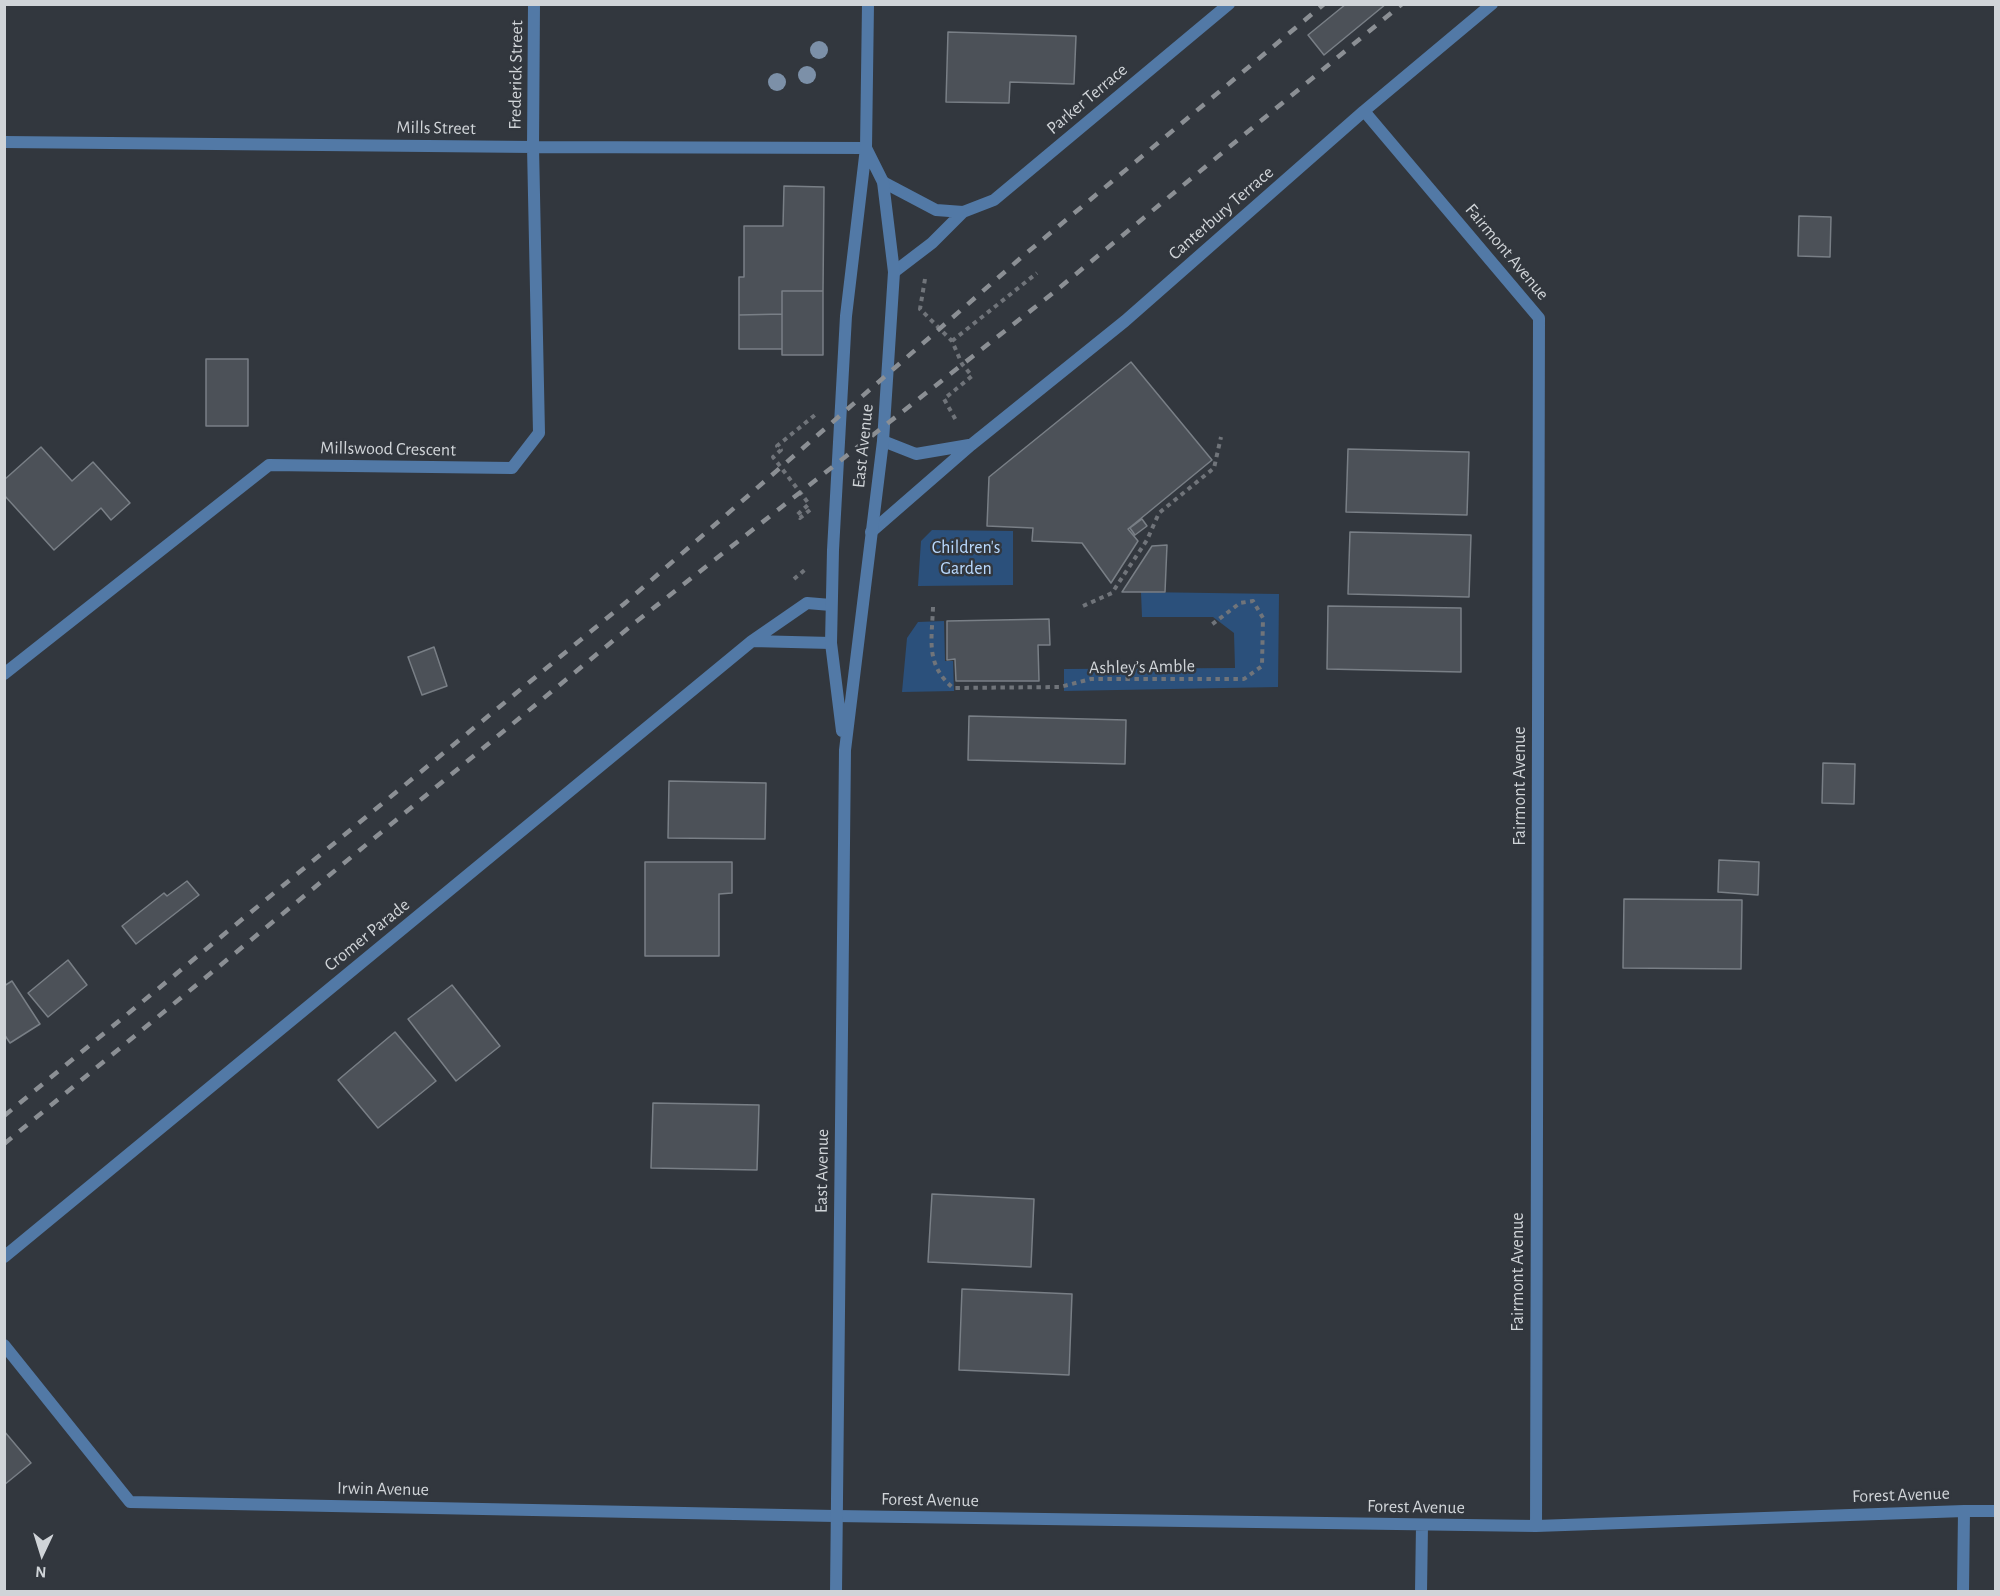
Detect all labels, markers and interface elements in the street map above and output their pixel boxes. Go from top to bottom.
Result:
street label: Frederick Street [504,20,528,130]
street label: Parker Terrace [1042,59,1132,139]
street label: Mills Street [396,117,476,139]
street label: Canterbury Terrace [1164,161,1278,265]
street label: Fairmont Avenue [1460,199,1554,305]
street label: East Avenue [848,403,878,489]
street label: Millswood Crescent [320,437,456,461]
park label: Children's Garden [932,537,1000,580]
street label: Ashley’s Amble [1089,655,1195,679]
street label: Fairmont Avenue [1509,726,1531,846]
street label: Cromer Parade [320,894,414,976]
street label: East Avenue [810,1129,834,1213]
street label: Fairmont Avenue [1507,1212,1529,1332]
street label: Irwin Avenue [337,1477,429,1501]
street label: Forest Avenue [1852,1483,1950,1507]
street label: Forest Avenue [881,1488,979,1512]
street label: Forest Avenue [1367,1495,1465,1519]
north arrow [12,1524,72,1584]
text: N [35,1564,47,1580]

